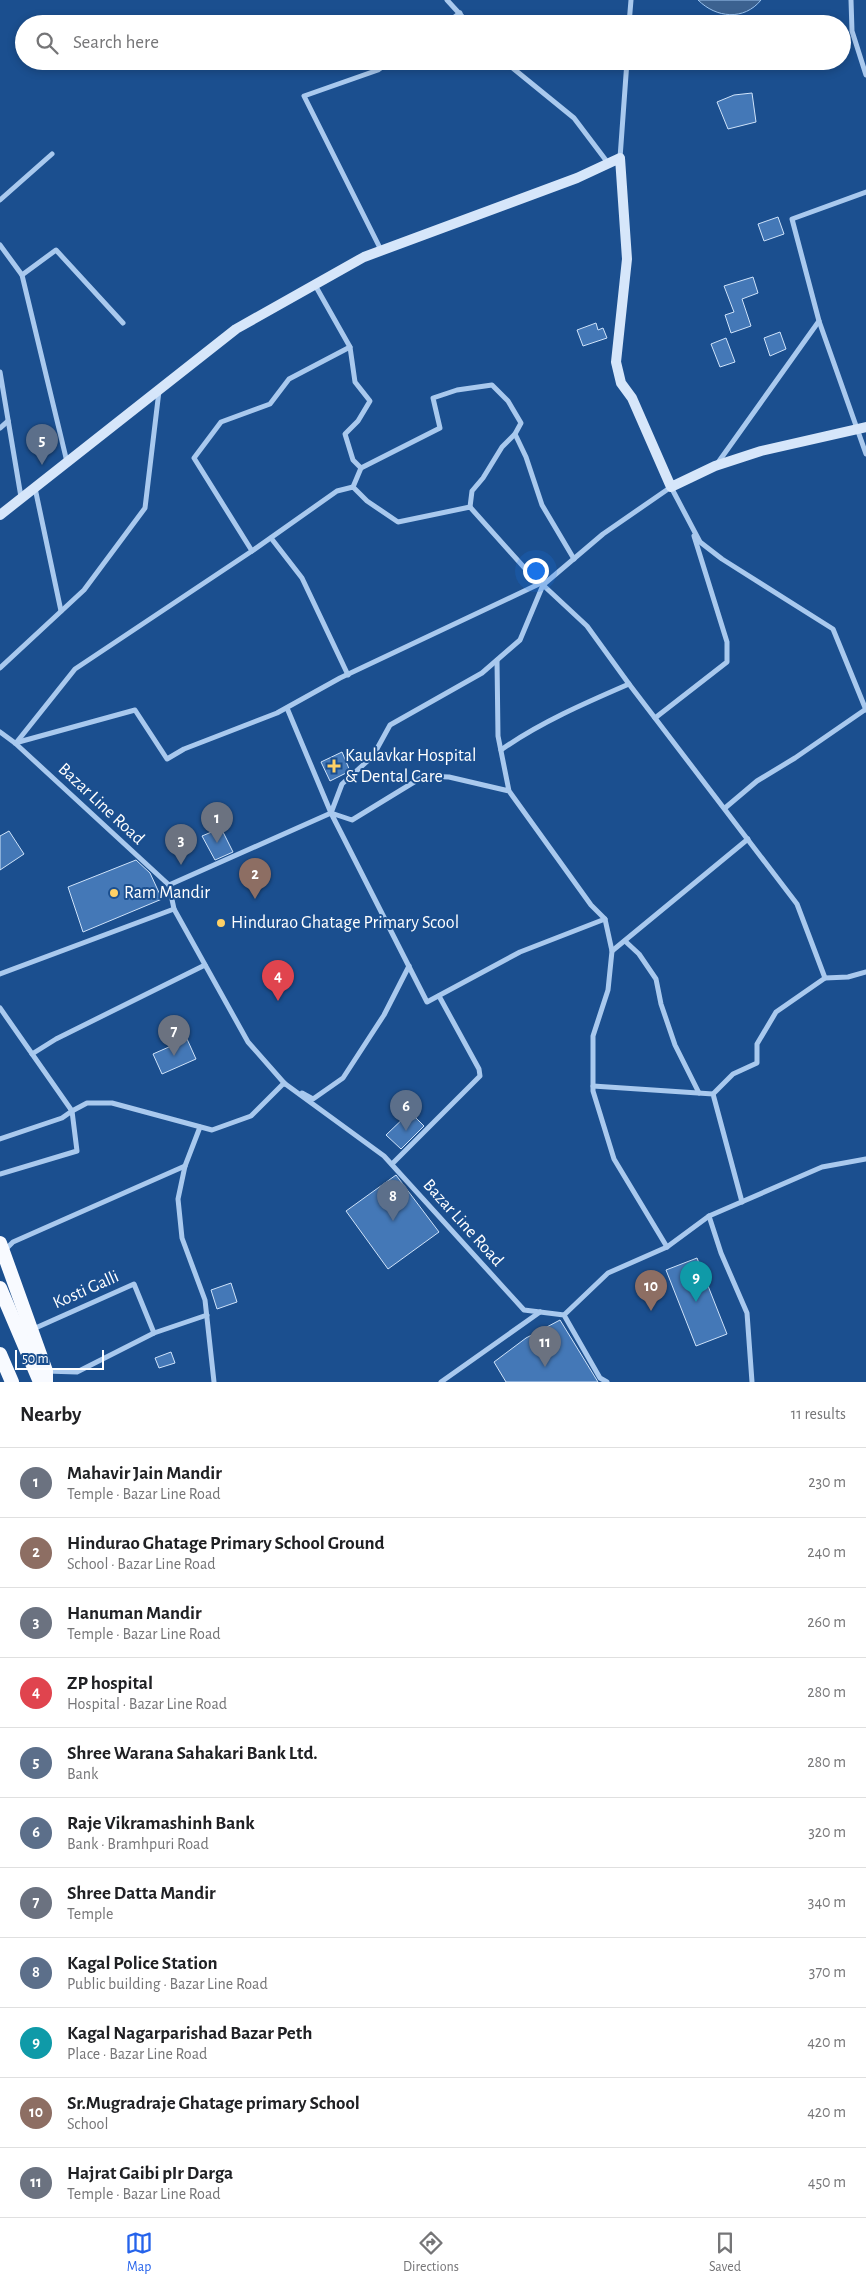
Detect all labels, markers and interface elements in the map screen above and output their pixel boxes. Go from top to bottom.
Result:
search box [15,15,851,70]
icon: search [33,29,61,57]
text: Search here [73,33,159,52]
pin: 5 [26,424,58,465]
your location [523,558,549,584]
place label: Kaulavkar Hospital & Dental Care [345,747,477,786]
marker: Kaulavkar Hospital & Dental Care [327,759,341,773]
street label: Bazar Line Road [54,760,148,848]
pin: 1 [201,802,233,843]
pin: 3 [165,824,197,865]
pin: 2 [239,858,271,899]
place label: Ram Mandir [124,884,210,902]
marker: Ram Mandir [108,887,120,899]
place label: Hindurao Ghatage Primary Scool [231,914,459,932]
marker: Hindurao Ghatage Primary Scool [215,917,227,929]
pin: 4 [262,960,294,1001]
pin: 7 [158,1015,190,1056]
pin: 6 [390,1090,422,1131]
street label: Bazar Line Road [419,1176,507,1270]
pin: 8 [377,1180,409,1221]
pin: 9 [680,1261,712,1302]
street label: Kosti Galli [50,1268,122,1312]
pin: 10 [635,1270,667,1311]
pin: 11 [529,1326,561,1367]
scale bar [15,1347,104,1370]
text: 50 m [22,1352,49,1366]
text: Nearby [20,1404,81,1425]
text: 11 results [791,1406,846,1422]
text: Mahavir Jain Mandir [67,1464,222,1483]
text: 1 [33,1474,39,1490]
text: 230 m [808,1474,846,1490]
text: Temple · Bazar Line Road [67,1486,221,1502]
text: Hindurao Ghatage Primary School Ground [67,1534,385,1553]
text: 2 [32,1544,40,1560]
text: 240 m [807,1544,846,1560]
text: School · Bazar Line Road [67,1556,216,1572]
text: Hanuman Mandir [67,1604,202,1623]
text: 3 [33,1614,39,1630]
text: 260 m [807,1614,846,1630]
text: Temple · Bazar Line Road [67,1626,221,1642]
text: ZP hospital [67,1674,153,1693]
text: 4 [32,1684,40,1700]
text: 280 m [807,1684,846,1700]
text: Hospital · Bazar Line Road [67,1696,227,1712]
text: Shree Warana Sahakari Bank Ltd. [67,1744,318,1763]
text: 5 [33,1754,39,1770]
text: 280 m [807,1754,846,1770]
text: Bank [67,1766,98,1782]
text: Raje Vikramashinh Bank [67,1814,255,1833]
text: 6 [32,1824,40,1840]
text: 320 m [808,1824,846,1840]
text: Bank · Bramhpuri Road [67,1836,209,1852]
text: Shree Datta Mandir [67,1884,216,1903]
text: 7 [33,1894,39,1910]
text: 340 m [808,1894,846,1910]
text: Temple [67,1906,113,1922]
text: Kagal Police Station [67,1954,217,1973]
text: 8 [32,1964,40,1980]
text: 370 m [809,1964,846,1980]
text: Public building · Bazar Line Road [67,1976,268,1992]
text: Kagal Nagarparishad Bazar Peth [67,2024,312,2043]
text: 9 [32,2034,40,2050]
text: 420 m [807,2034,846,2050]
text: Place · Bazar Line Road [67,2046,207,2062]
text: Sr.Mugradraje Ghatage primary School [67,2094,360,2113]
text: 10 [29,2104,43,2120]
text: 420 m [807,2104,846,2120]
text: School [67,2116,108,2132]
text: Hajrat Gaibi pIr Darga [67,2164,233,2183]
text: 11 [30,2174,42,2190]
text: 450 m [808,2174,846,2190]
text: Temple · Bazar Line Road [67,2186,221,2202]
tab: Map [125,2229,153,2276]
tab: Directions [403,2229,459,2276]
tab: Saved [709,2229,741,2276]

